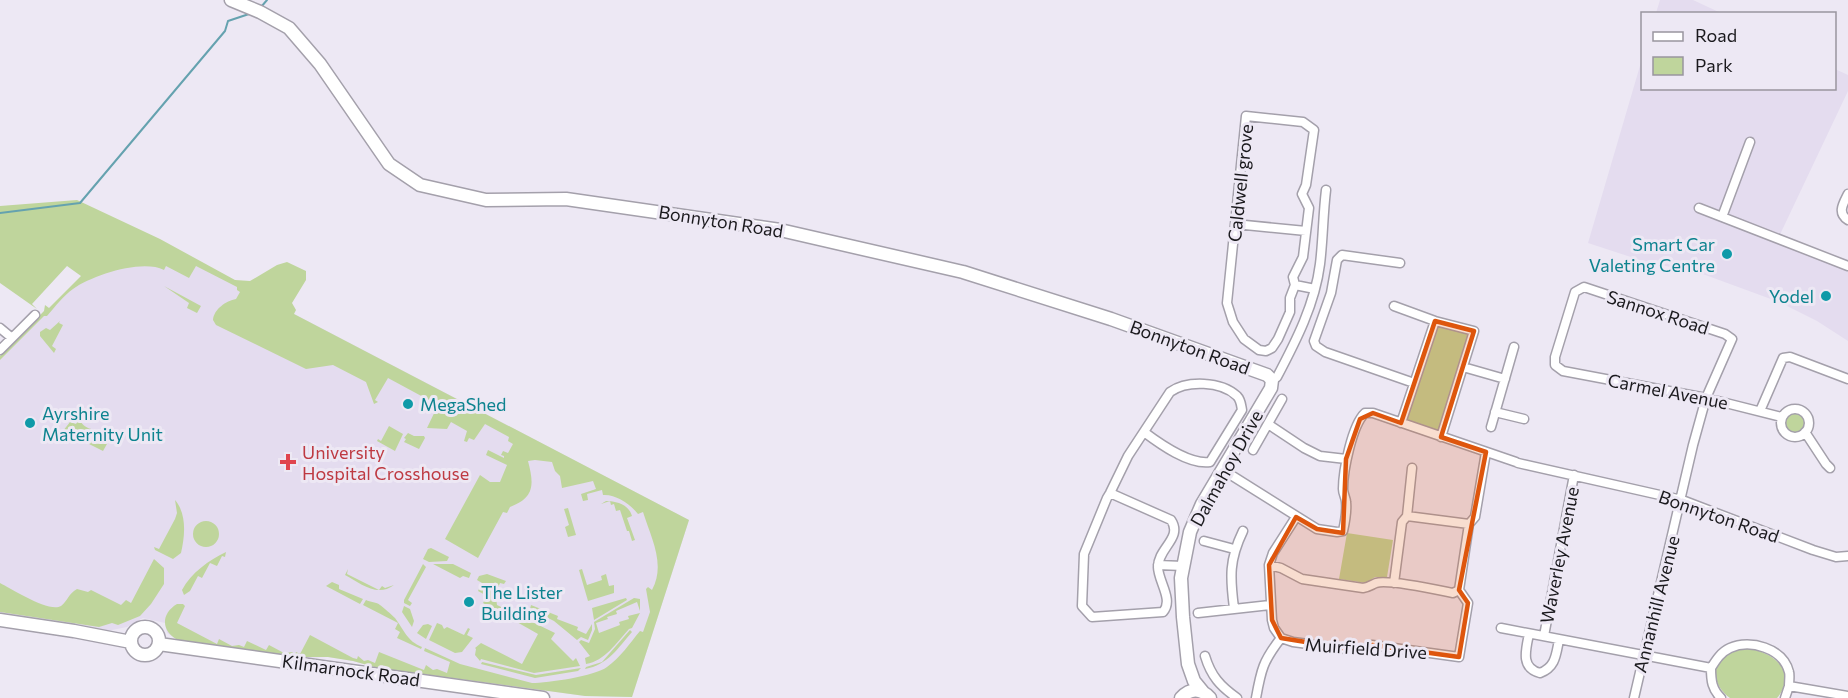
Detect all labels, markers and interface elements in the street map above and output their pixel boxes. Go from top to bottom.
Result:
legend [1641,12,1836,90]
text: Road [1695,24,1737,46]
text: Park [1695,54,1733,76]
street label: Caldwell grove [1223,123,1257,243]
street label: Bonnyton Road [657,200,785,242]
place label: Smart Car Valeting Centre [1589,233,1715,276]
marker: Smart Car Valeting Centre [1720,247,1734,261]
street label: Sannox Road [1604,285,1712,339]
place label: Yodel [1769,285,1814,307]
marker: Yodel [1819,289,1833,303]
street label: Bonnyton Road [1127,315,1253,379]
street label: Carmel Avenue [1606,369,1730,413]
place label: MegaShed [420,393,506,415]
marker: MegaShed [401,397,415,411]
place label: Ayrshire Maternity Unit [42,402,163,445]
street label: Dalmahoy Drive [1185,406,1267,530]
marker: Ayrshire Maternity Unit [23,416,37,430]
place label: University Hospital Crosshouse [302,441,469,484]
marker: University Hospital Crosshouse [279,453,297,471]
street label: Waverley Avenue [1535,485,1583,625]
street label: Bonnyton Road [1656,485,1782,547]
street label: Annanhill Avenue [1628,533,1684,675]
place label: The Lister Building [481,581,563,624]
marker: The Lister Building [462,595,476,609]
street label: Muirfield Drive [1304,633,1428,663]
street label: Kilmarnock Road [281,649,421,691]

